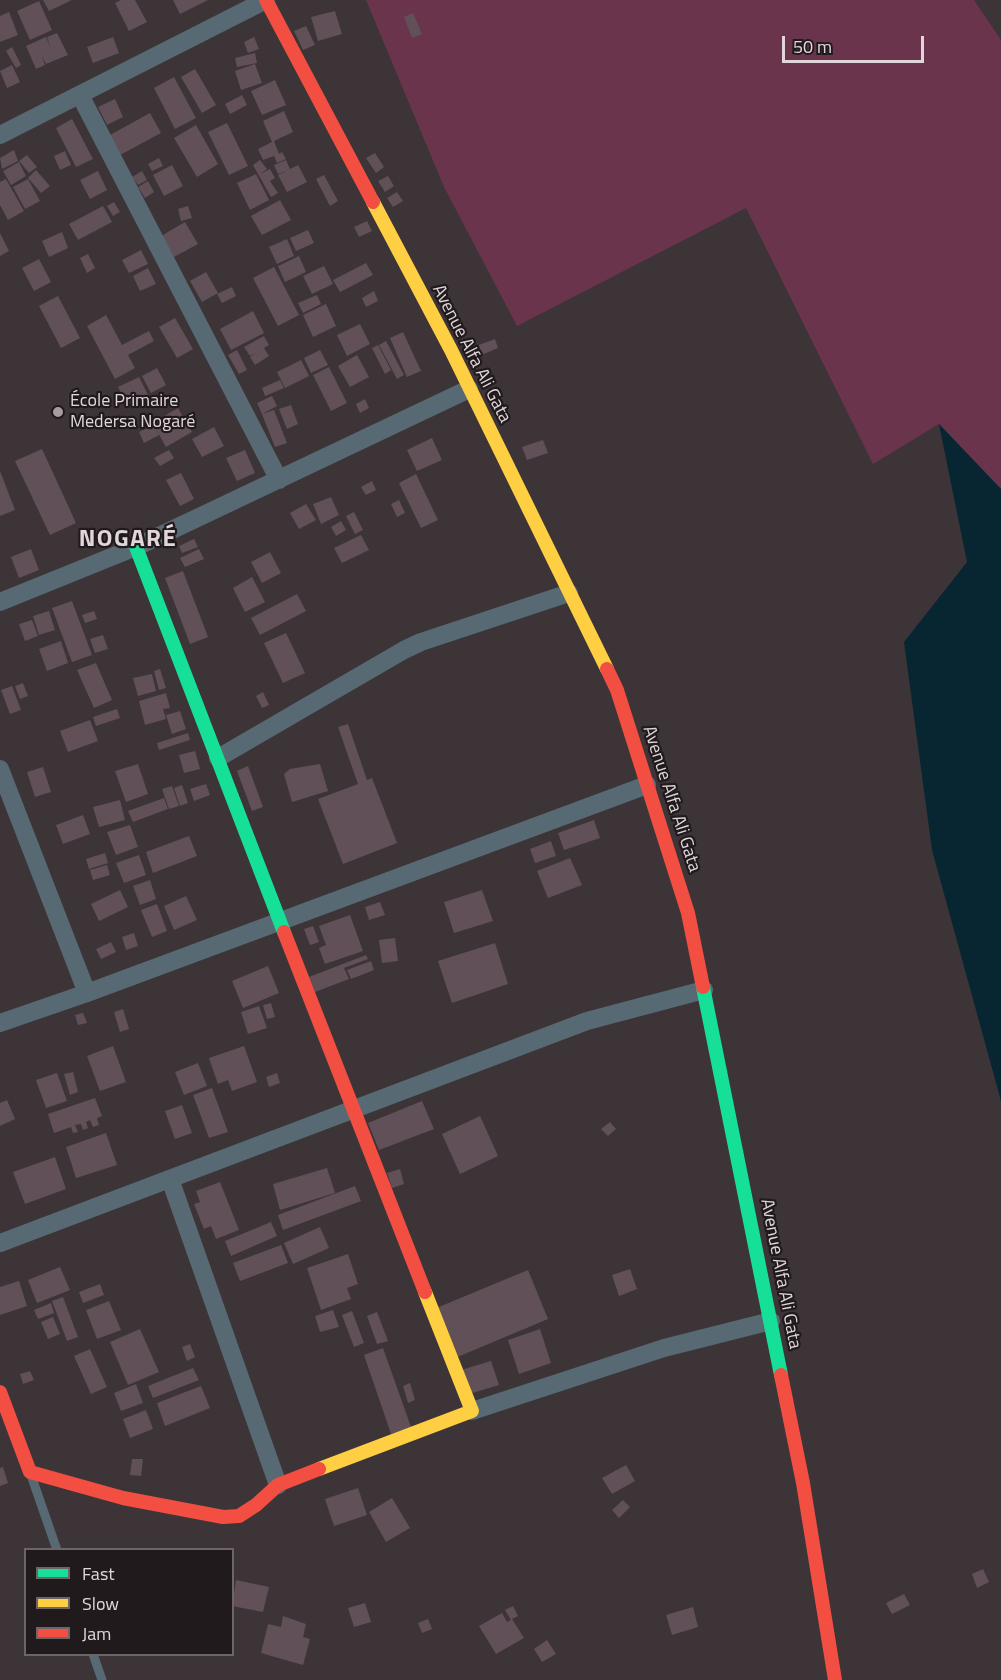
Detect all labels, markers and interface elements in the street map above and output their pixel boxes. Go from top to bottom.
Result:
scale bar [785,24,928,62]
text: 50 m [793,33,832,60]
street label: Avenue Alfa Ali Gata [427,281,515,427]
place label: École Primaire Medersa Nogaré [70,391,195,434]
marker: École Primaire Medersa Nogaré [51,405,65,419]
district label: NOGARÉ [79,526,177,554]
street label: Avenue Alfa Ali Gata [637,723,705,875]
street label: Avenue Alfa Ali Gata [755,1197,805,1351]
legend [24,1548,234,1656]
text: Fast [82,1560,115,1587]
text: Slow [82,1590,119,1617]
text: Jam [82,1620,111,1647]

